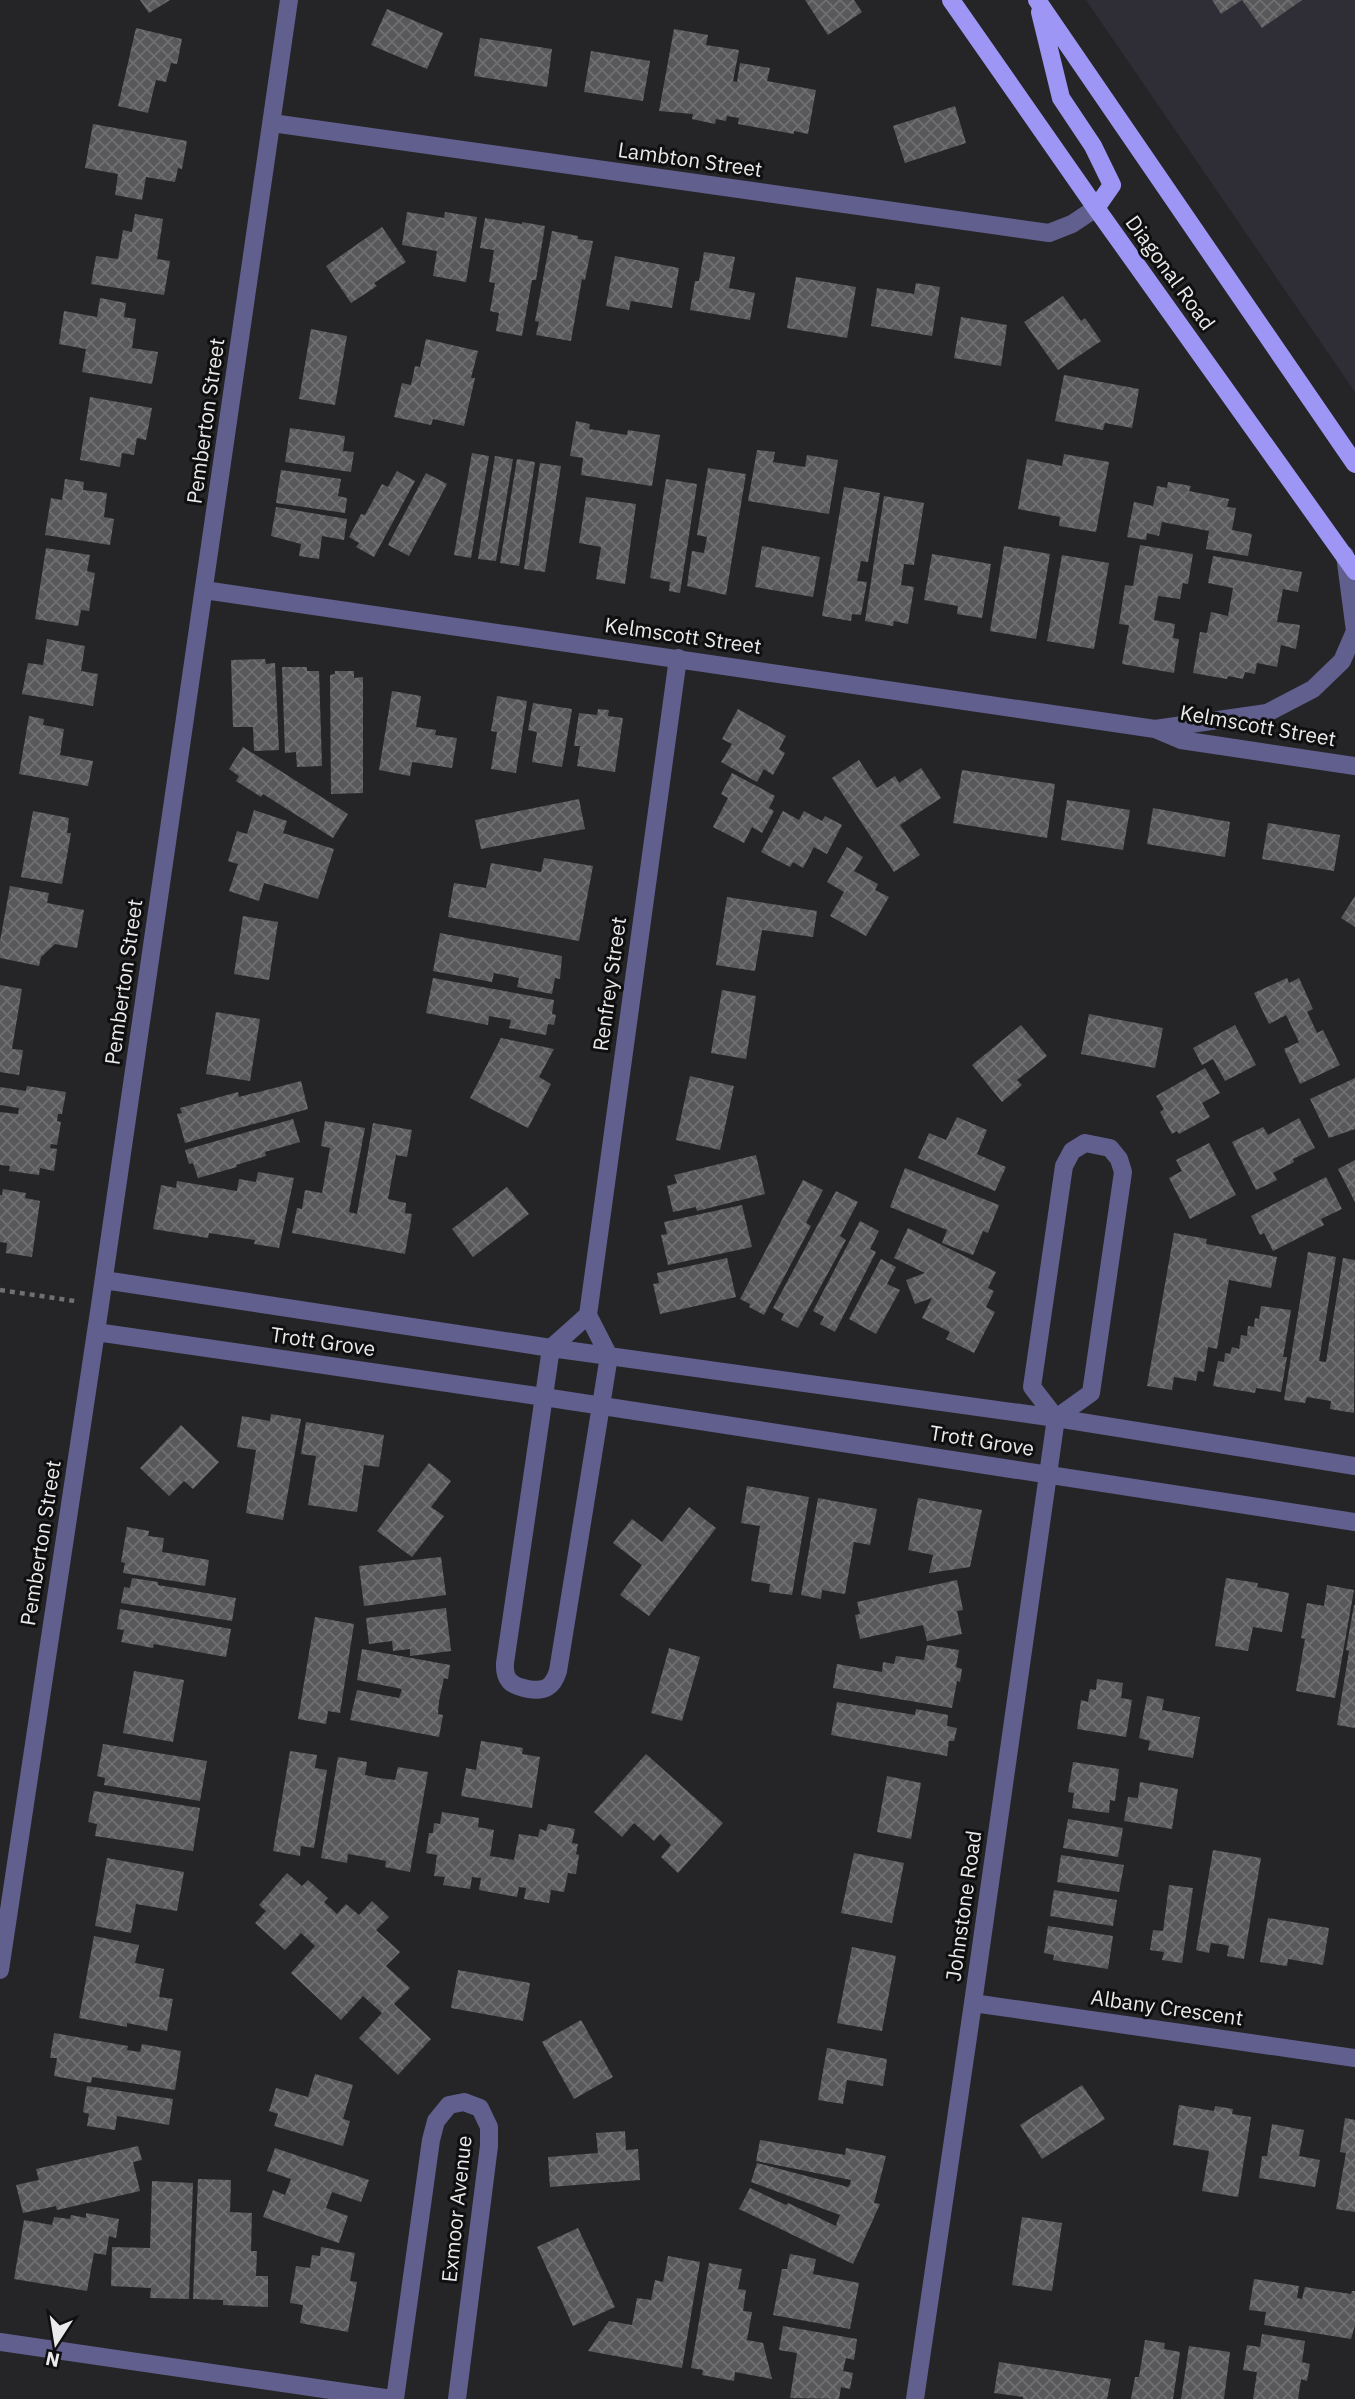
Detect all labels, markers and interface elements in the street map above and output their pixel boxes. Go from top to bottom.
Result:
street label: Lambton Street [616,135,764,183]
street label: Diagonal Road [1120,209,1222,335]
street label: Pemberton Street [180,336,231,506]
street label: Kelmscott Street [603,610,763,660]
street label: Kelmscott Street [1178,698,1338,753]
street label: Pemberton Street [98,897,149,1067]
street label: Renfrey Street [586,915,632,1053]
street label: Trott Grove [269,1320,377,1362]
street label: Trott Grove [928,1418,1036,1462]
street label: Pemberton Street [13,1458,67,1628]
street label: Johnstone Road [939,1829,987,1983]
street label: Albany Crescent [1089,1982,1245,2032]
street label: Exmoor Avenue [434,2134,478,2284]
north arrow [21,2308,91,2378]
text: N [43,2346,62,2373]

